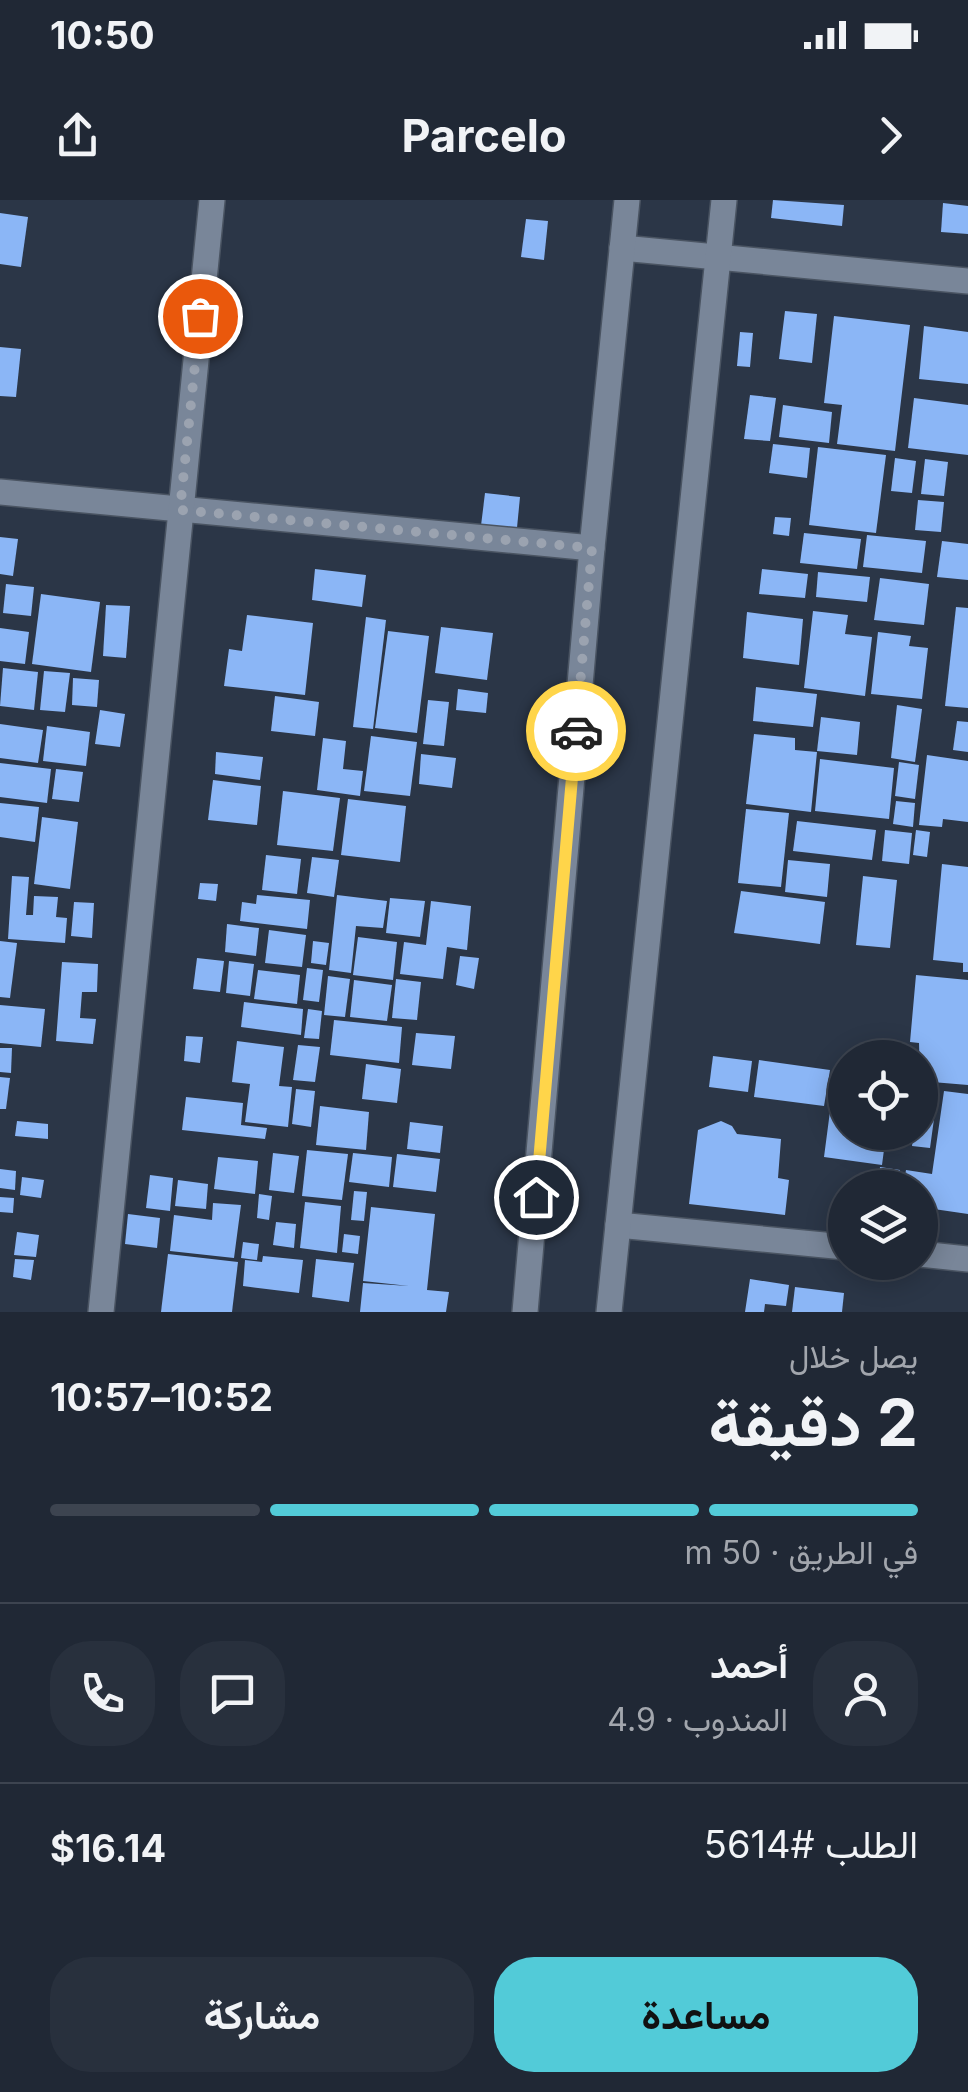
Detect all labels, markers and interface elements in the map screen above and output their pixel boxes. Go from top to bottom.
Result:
text: 10:50 [50,12,155,58]
icon: share [50,108,105,163]
text: Parcelo [402,108,567,163]
icon: forward [863,108,918,163]
pin [158,274,243,359]
icon: bag [173,289,228,344]
courier [526,681,626,781]
icon: car [549,704,604,759]
map controls [828,1040,938,1280]
button: locate [828,1040,938,1150]
pin [494,1155,579,1240]
icon: home [509,1170,564,1225]
button: layers [828,1170,938,1280]
text: يصل خلال [789,1337,918,1376]
text: 10:52–10:57 [50,1374,273,1420]
text: 2 دقيقة [708,1383,918,1462]
text: في الطريق · 50 m [684,1533,918,1572]
button: phone [50,1641,155,1746]
button: chat [180,1641,285,1746]
text: أحمد [710,1641,788,1687]
button: person [813,1641,918,1746]
text: المندوب · 4.9 [607,1700,788,1739]
text: الطلب #5614 [704,1821,918,1867]
text: $16.14 [50,1825,166,1871]
button: مشاركة [50,1957,474,2072]
button: مساعدة [494,1957,918,2072]

